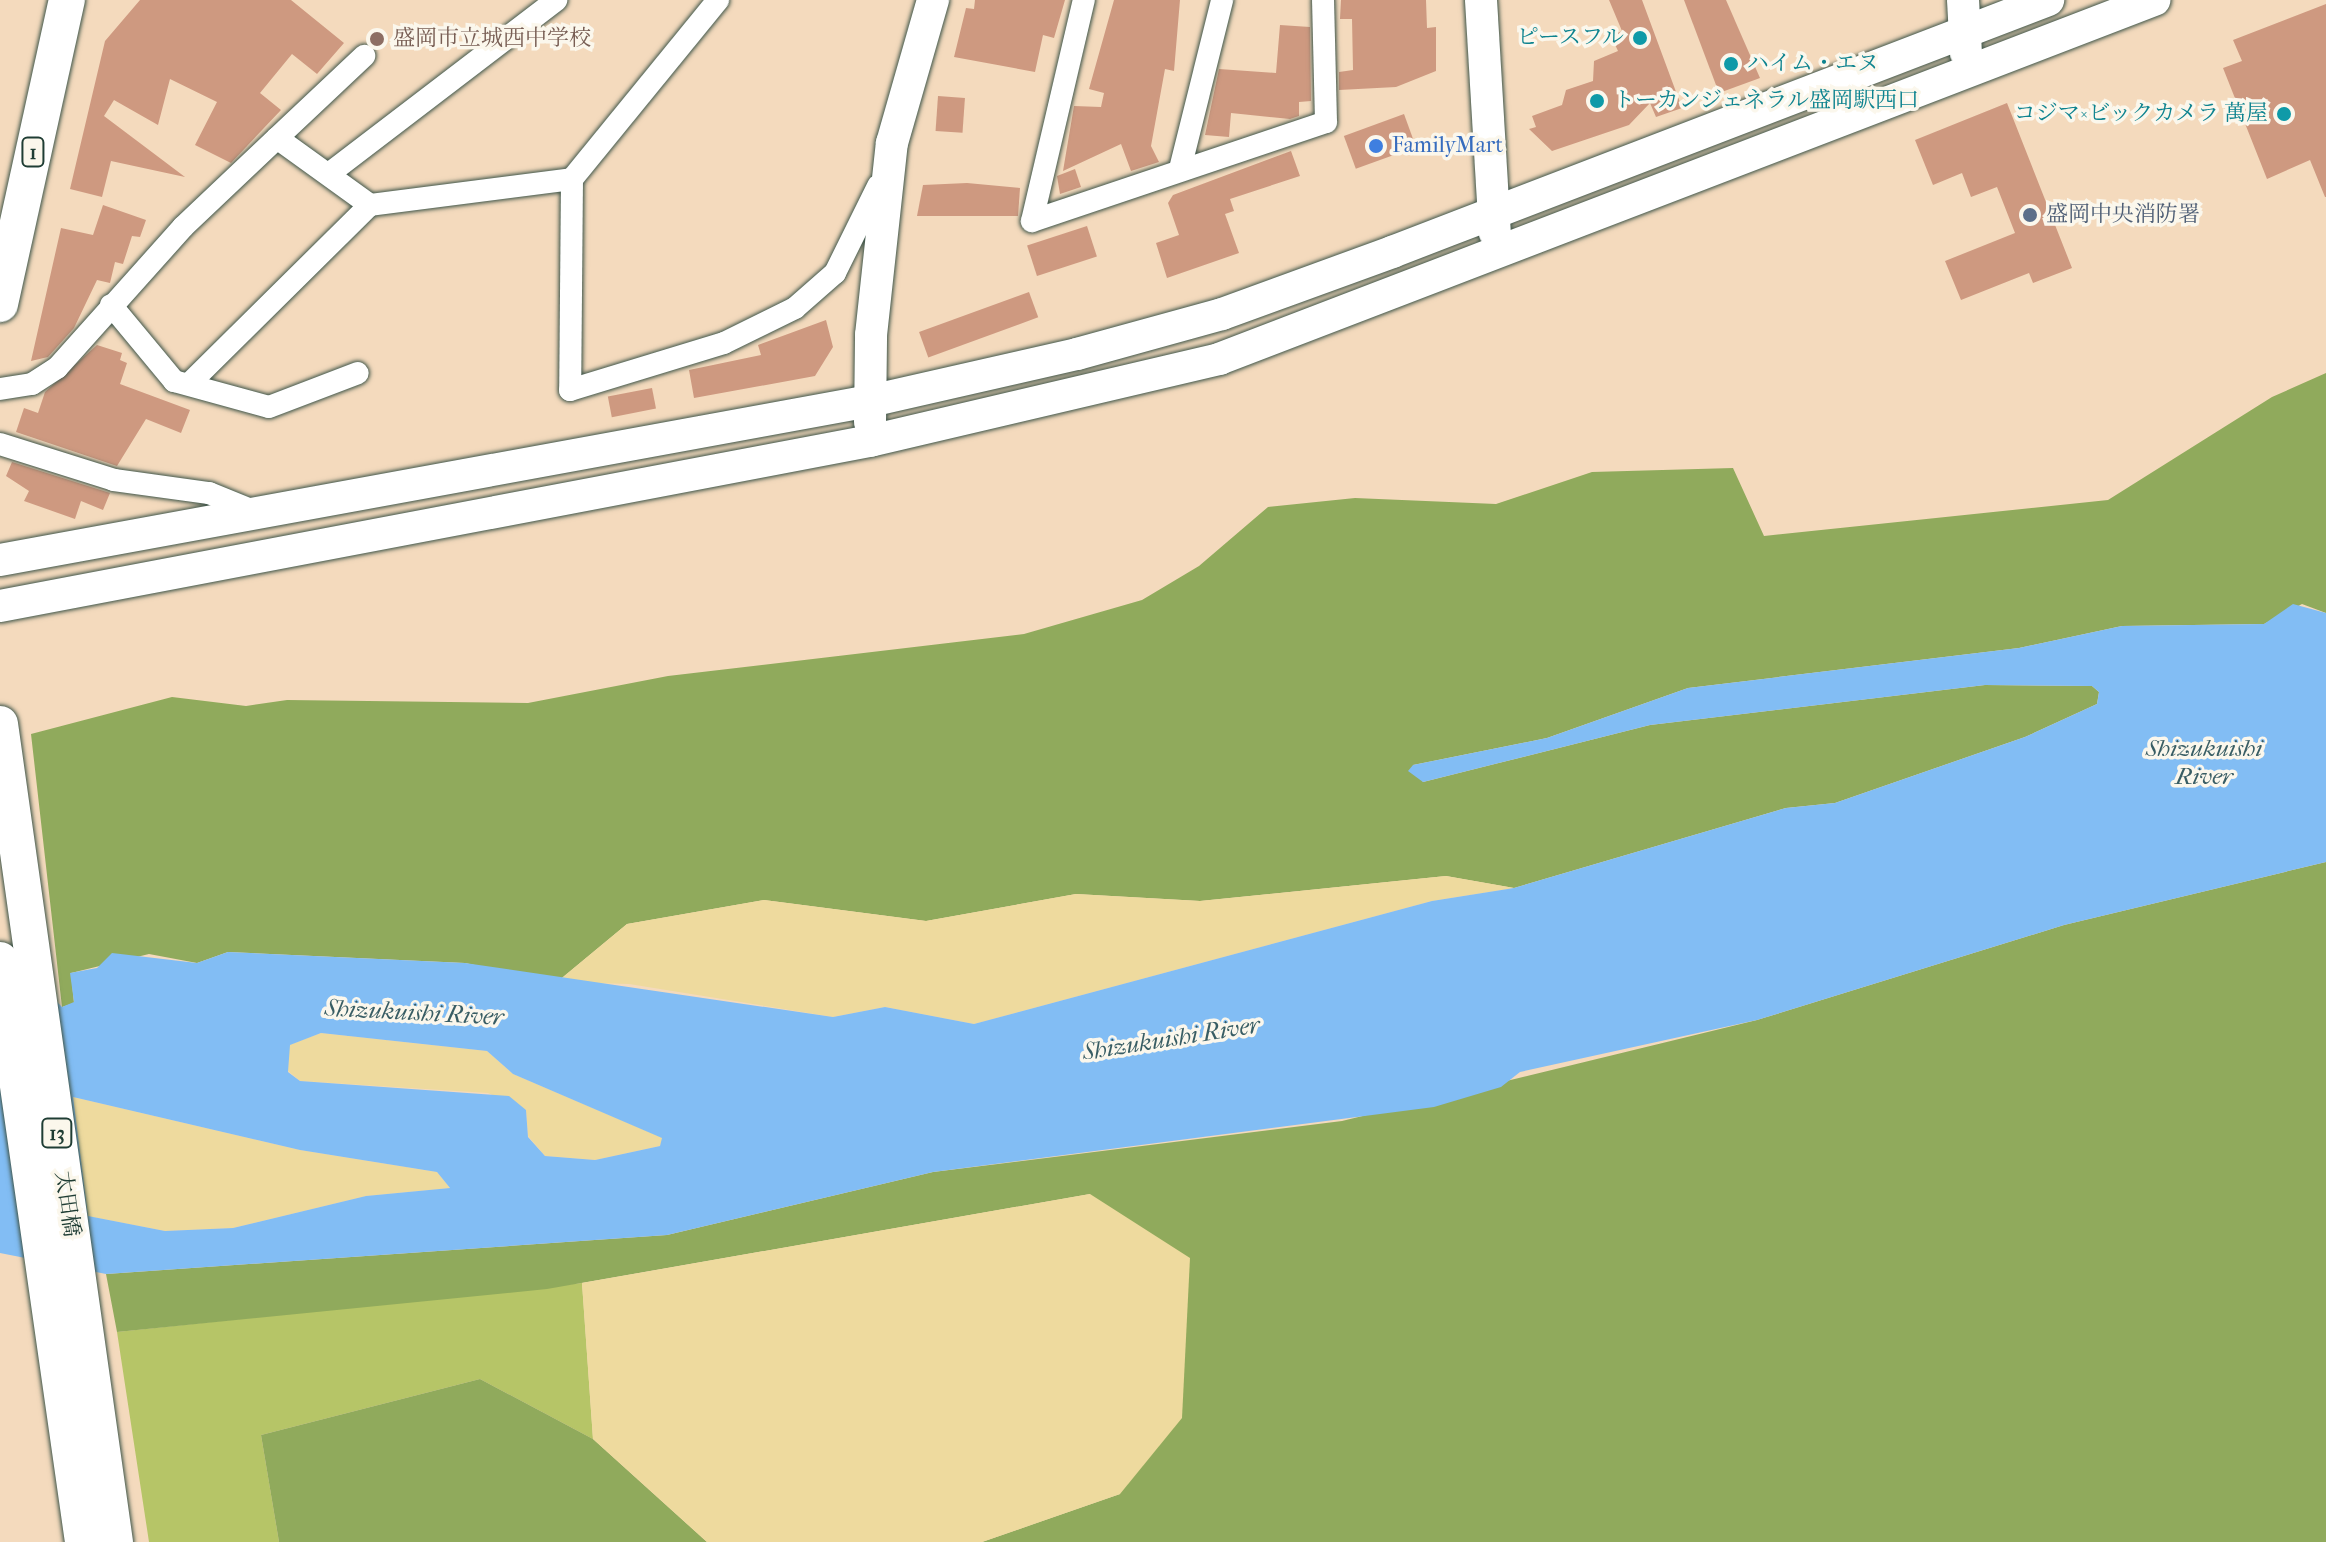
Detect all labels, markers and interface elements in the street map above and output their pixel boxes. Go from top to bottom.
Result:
place label: ピースフル [1515,25,1624,51]
place label: 盛岡市立城西中学校 [393,26,591,52]
marker: ピースフル [1631,29,1649,47]
marker: 盛岡市立城西中学校 [368,30,386,48]
place label: ハイム・エヌ [1747,51,1879,77]
marker: ハイム・エヌ [1722,55,1740,73]
place label: トーカンジェネラル盛岡駅西口 [1613,88,1921,114]
marker: トーカンジェネラル盛岡駅西口 [1588,92,1606,110]
place label: コジマ×ビックカメラ 萬屋 [2013,101,2268,127]
marker: コジマ×ビックカメラ 萬屋 [2275,105,2293,123]
place label: FamilyMart [1392,133,1503,159]
road number: 1 [21,136,45,168]
marker: FamilyMart [1367,137,1385,155]
place label: 盛岡中央消防署 [2046,202,2200,228]
marker: 盛岡中央消防署 [2021,206,2039,224]
water label: Shizukuishi River [2146,735,2262,791]
water label: Shizukuishi River [324,994,504,1032]
water label: Shizukuishi River [1080,1011,1262,1067]
road number: 13 [41,1117,73,1149]
street label: 太田橋 [49,1169,85,1239]

